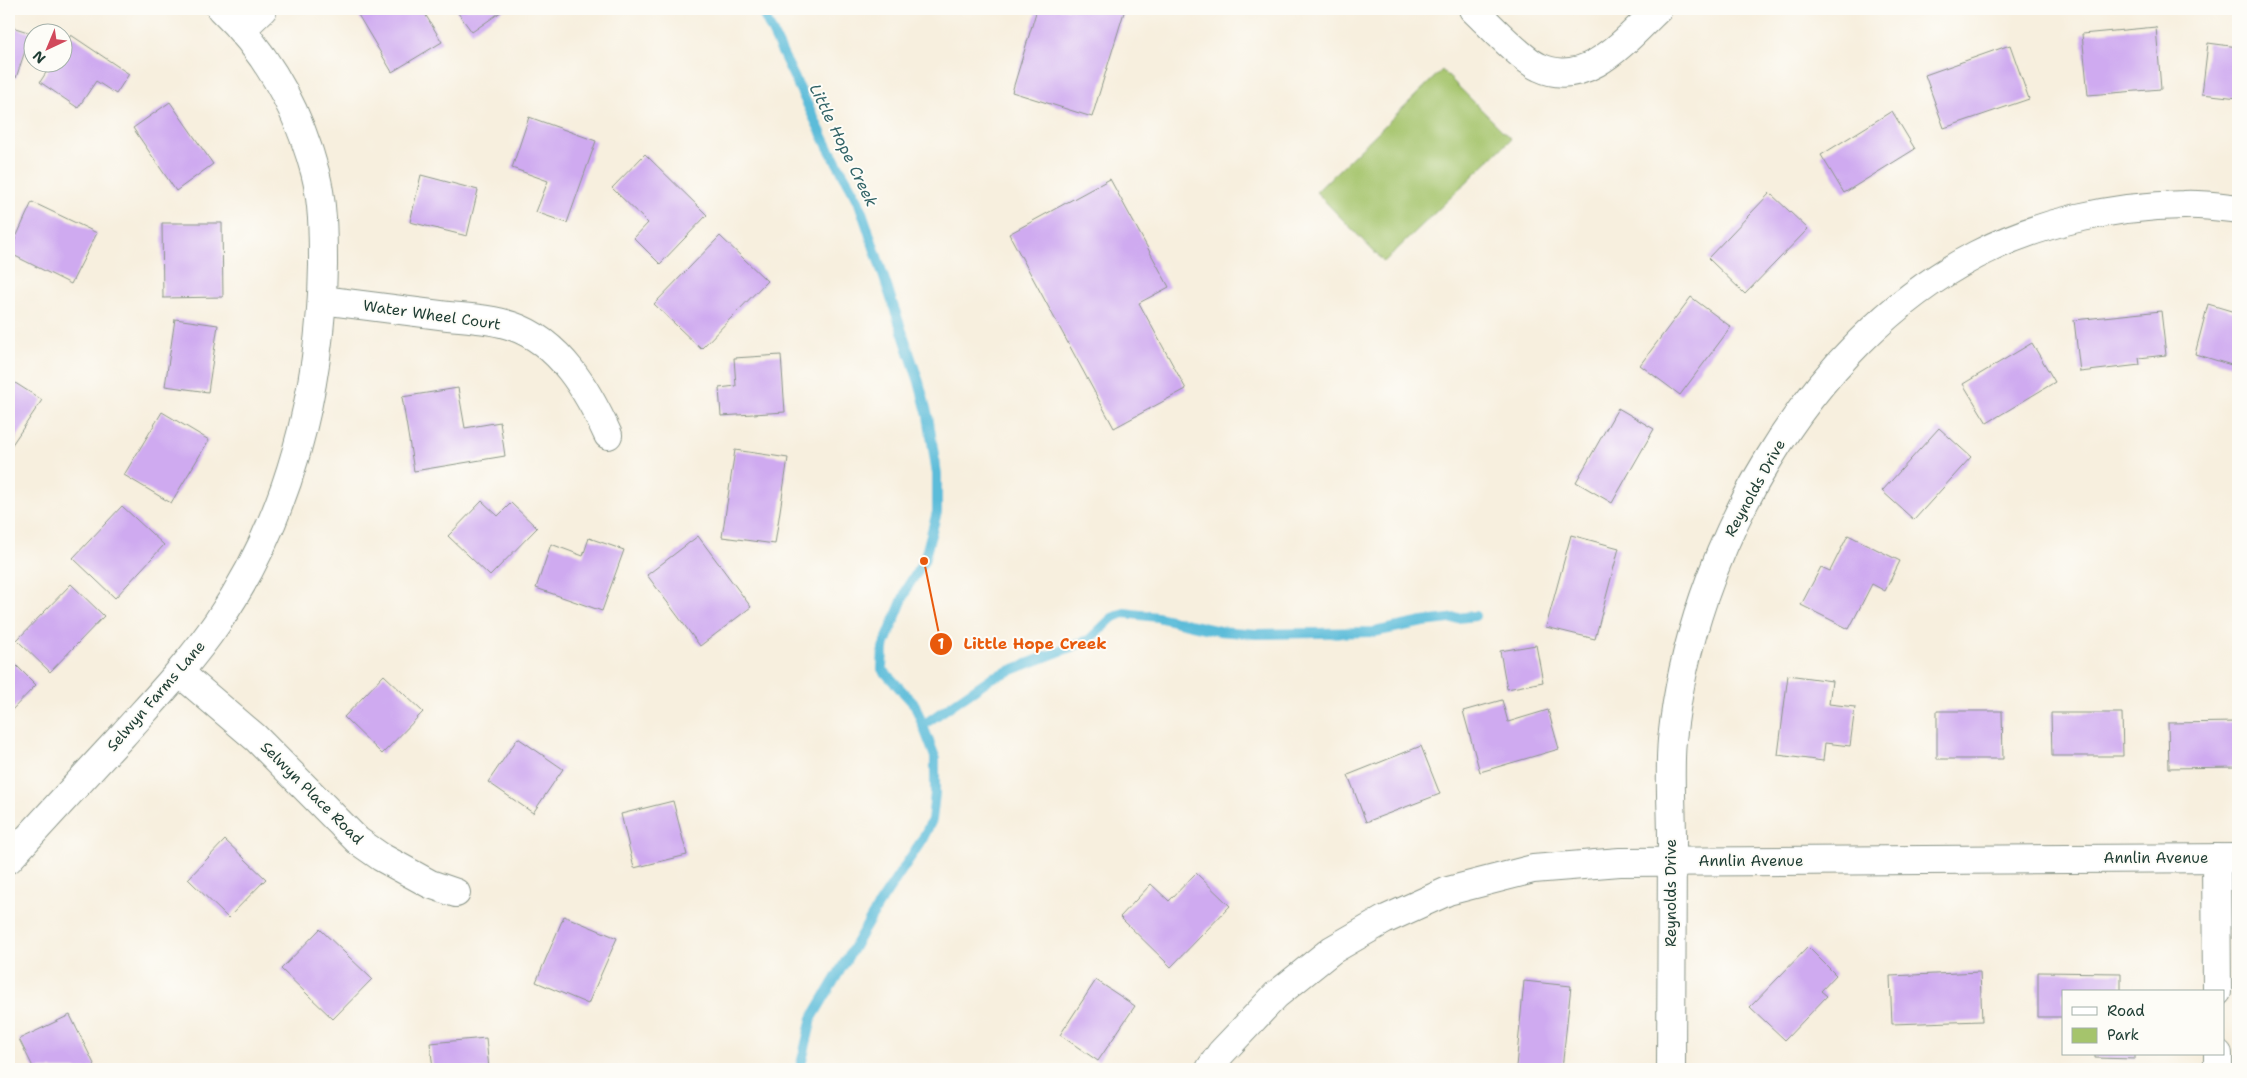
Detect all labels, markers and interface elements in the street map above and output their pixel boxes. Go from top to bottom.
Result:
north arrow [22,22,72,72]
text: N [29,47,49,68]
water label: Little Hope Creek [805,80,882,210]
street label: Water Wheel Court [362,295,502,335]
street label: Reynolds Drive [1720,436,1790,540]
callout: Little Hope Creek [928,628,1116,659]
text: Little Hope Creek [963,633,1107,654]
text: 1 [938,634,945,654]
street label: Selwyn Farms Lane [102,636,210,756]
street label: Selwyn Place Road [256,737,368,849]
street label: Reynolds Drive [1661,839,1681,947]
street label: Annlin Avenue [2104,848,2208,868]
street label: Annlin Avenue [1699,851,1803,871]
legend [2062,990,2224,1056]
text: Road [2107,1001,2145,1021]
text: Park [2107,1025,2139,1045]

